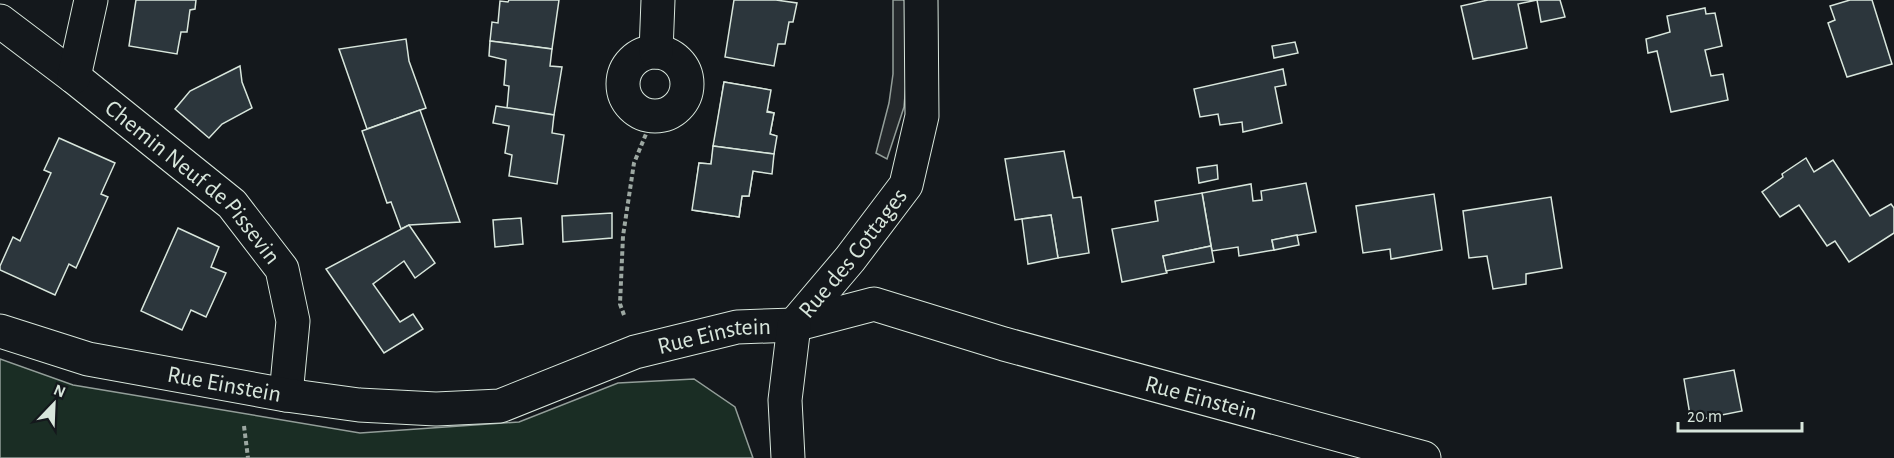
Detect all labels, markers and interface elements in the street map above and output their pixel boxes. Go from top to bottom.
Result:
street label: Chemin Neuf de Pissevin [100,96,285,269]
street label: Rue des Cottages [795,184,912,323]
street label: Rue Einstein [655,315,771,359]
street label: Rue Einstein [165,363,283,407]
street label: Rue Einstein [1142,372,1260,425]
north arrow [24,374,84,434]
text: N [51,382,68,401]
scale bar [1678,395,1802,433]
text: 20 m [1687,408,1722,426]

